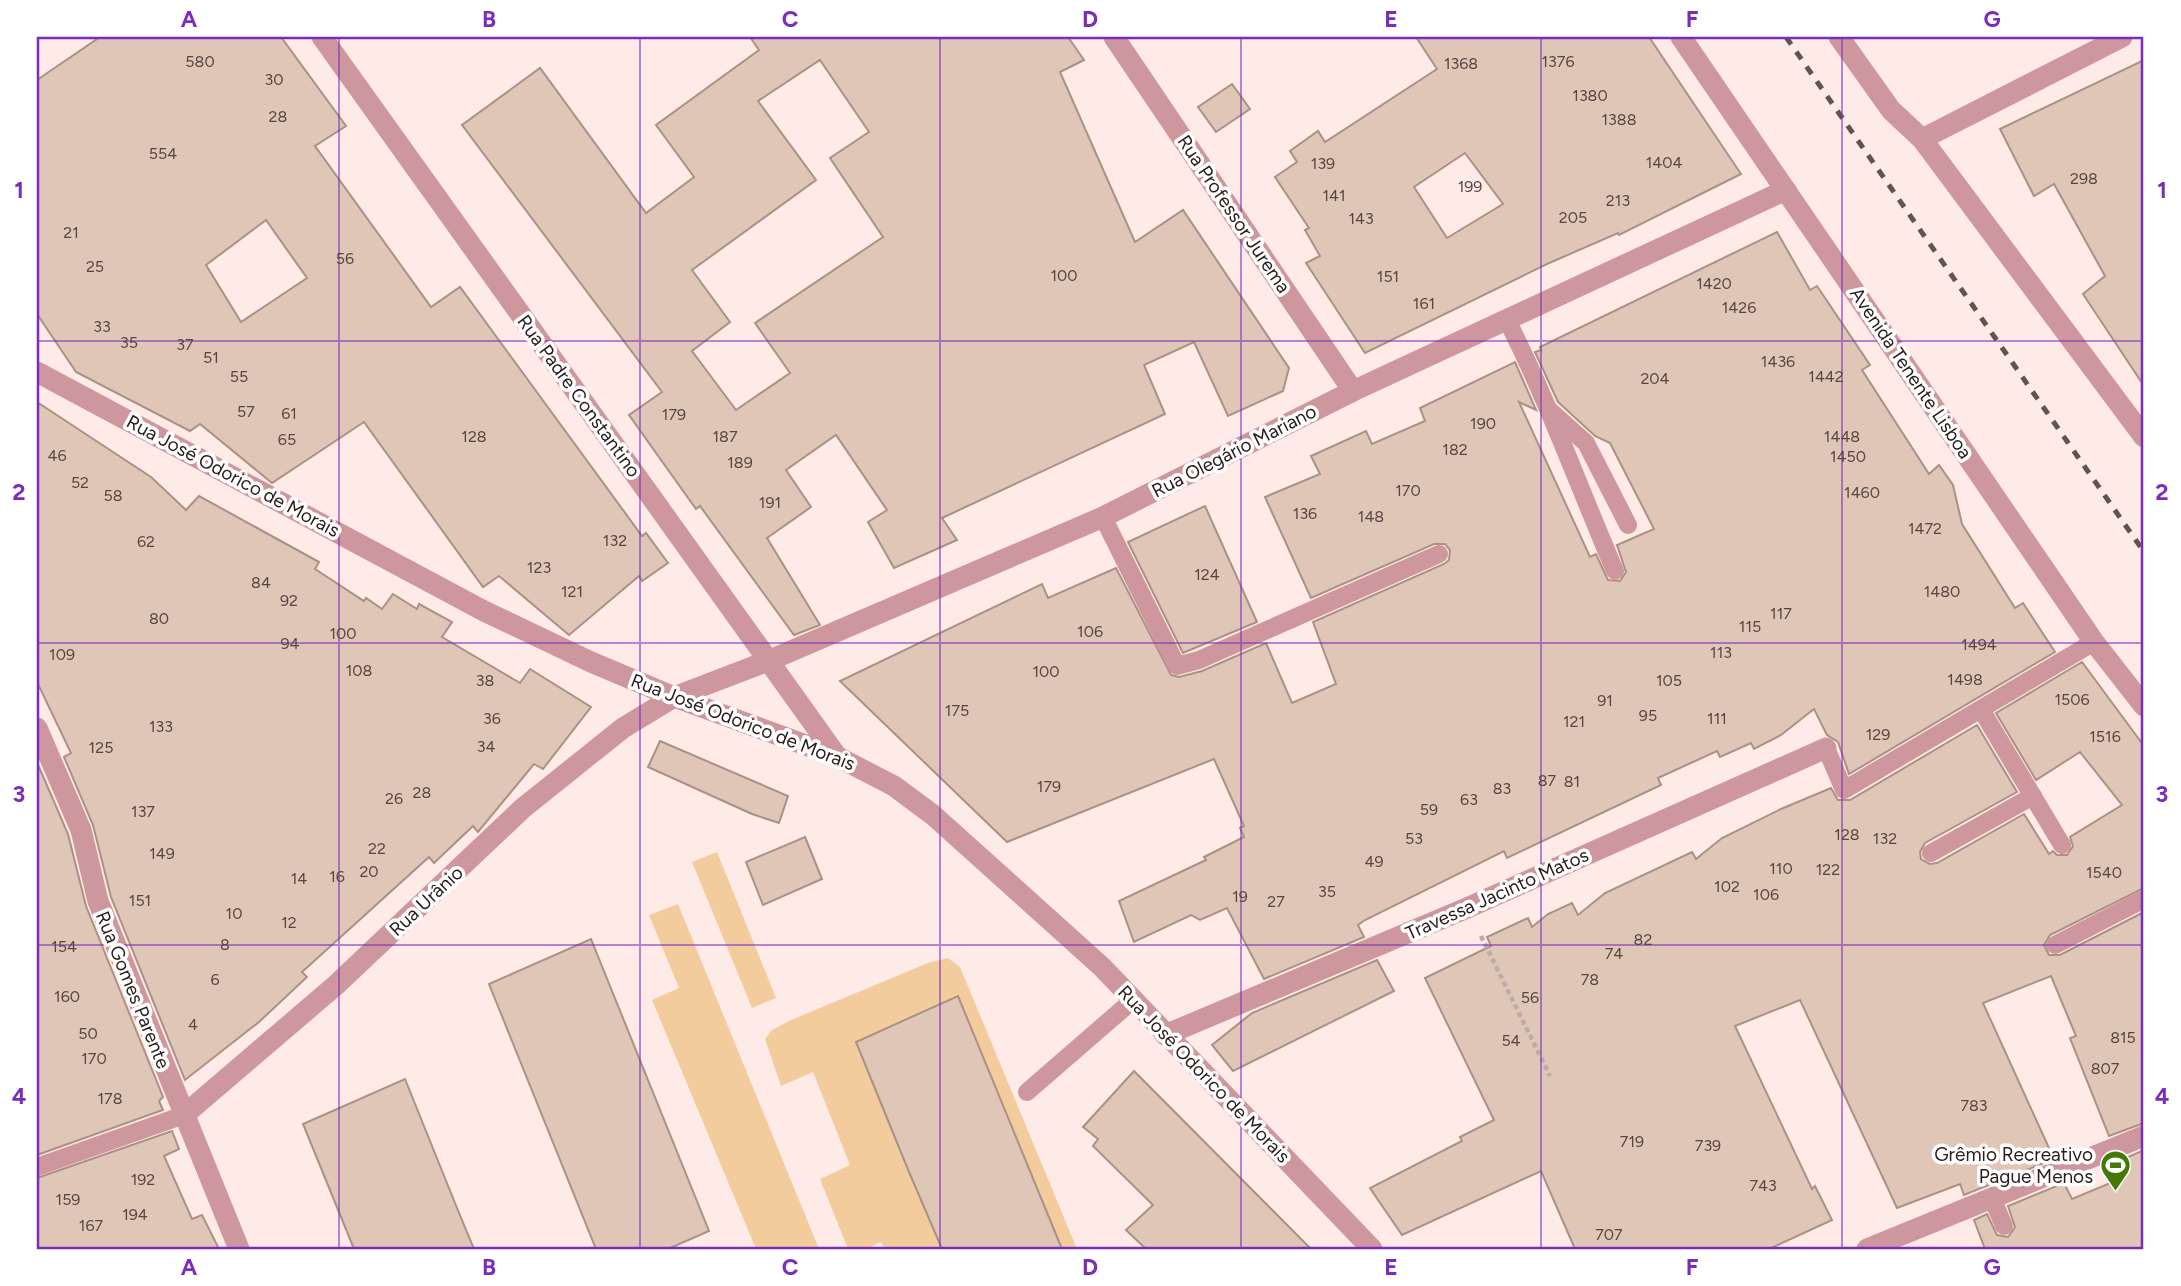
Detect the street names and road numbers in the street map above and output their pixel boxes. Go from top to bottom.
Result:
street label: Rua Professor Jurema [1173,131,1295,297]
street label: Avenida Tenente Lisboa [1845,283,1977,463]
street label: Rua Padre Constantino [512,310,646,482]
street label: Rua Olegário Mariano [1148,400,1320,502]
street label: Rua José Odorico de Morais [123,410,344,542]
street label: Rua José Odorico de Morais [628,669,858,775]
street label: Travessa Jacinto Matos [1402,843,1592,945]
street label: Rua Urânio [384,861,468,941]
street label: Rua Gomes Parente [91,908,175,1072]
street label: Rua José Odorico de Morais [1113,980,1295,1168]

